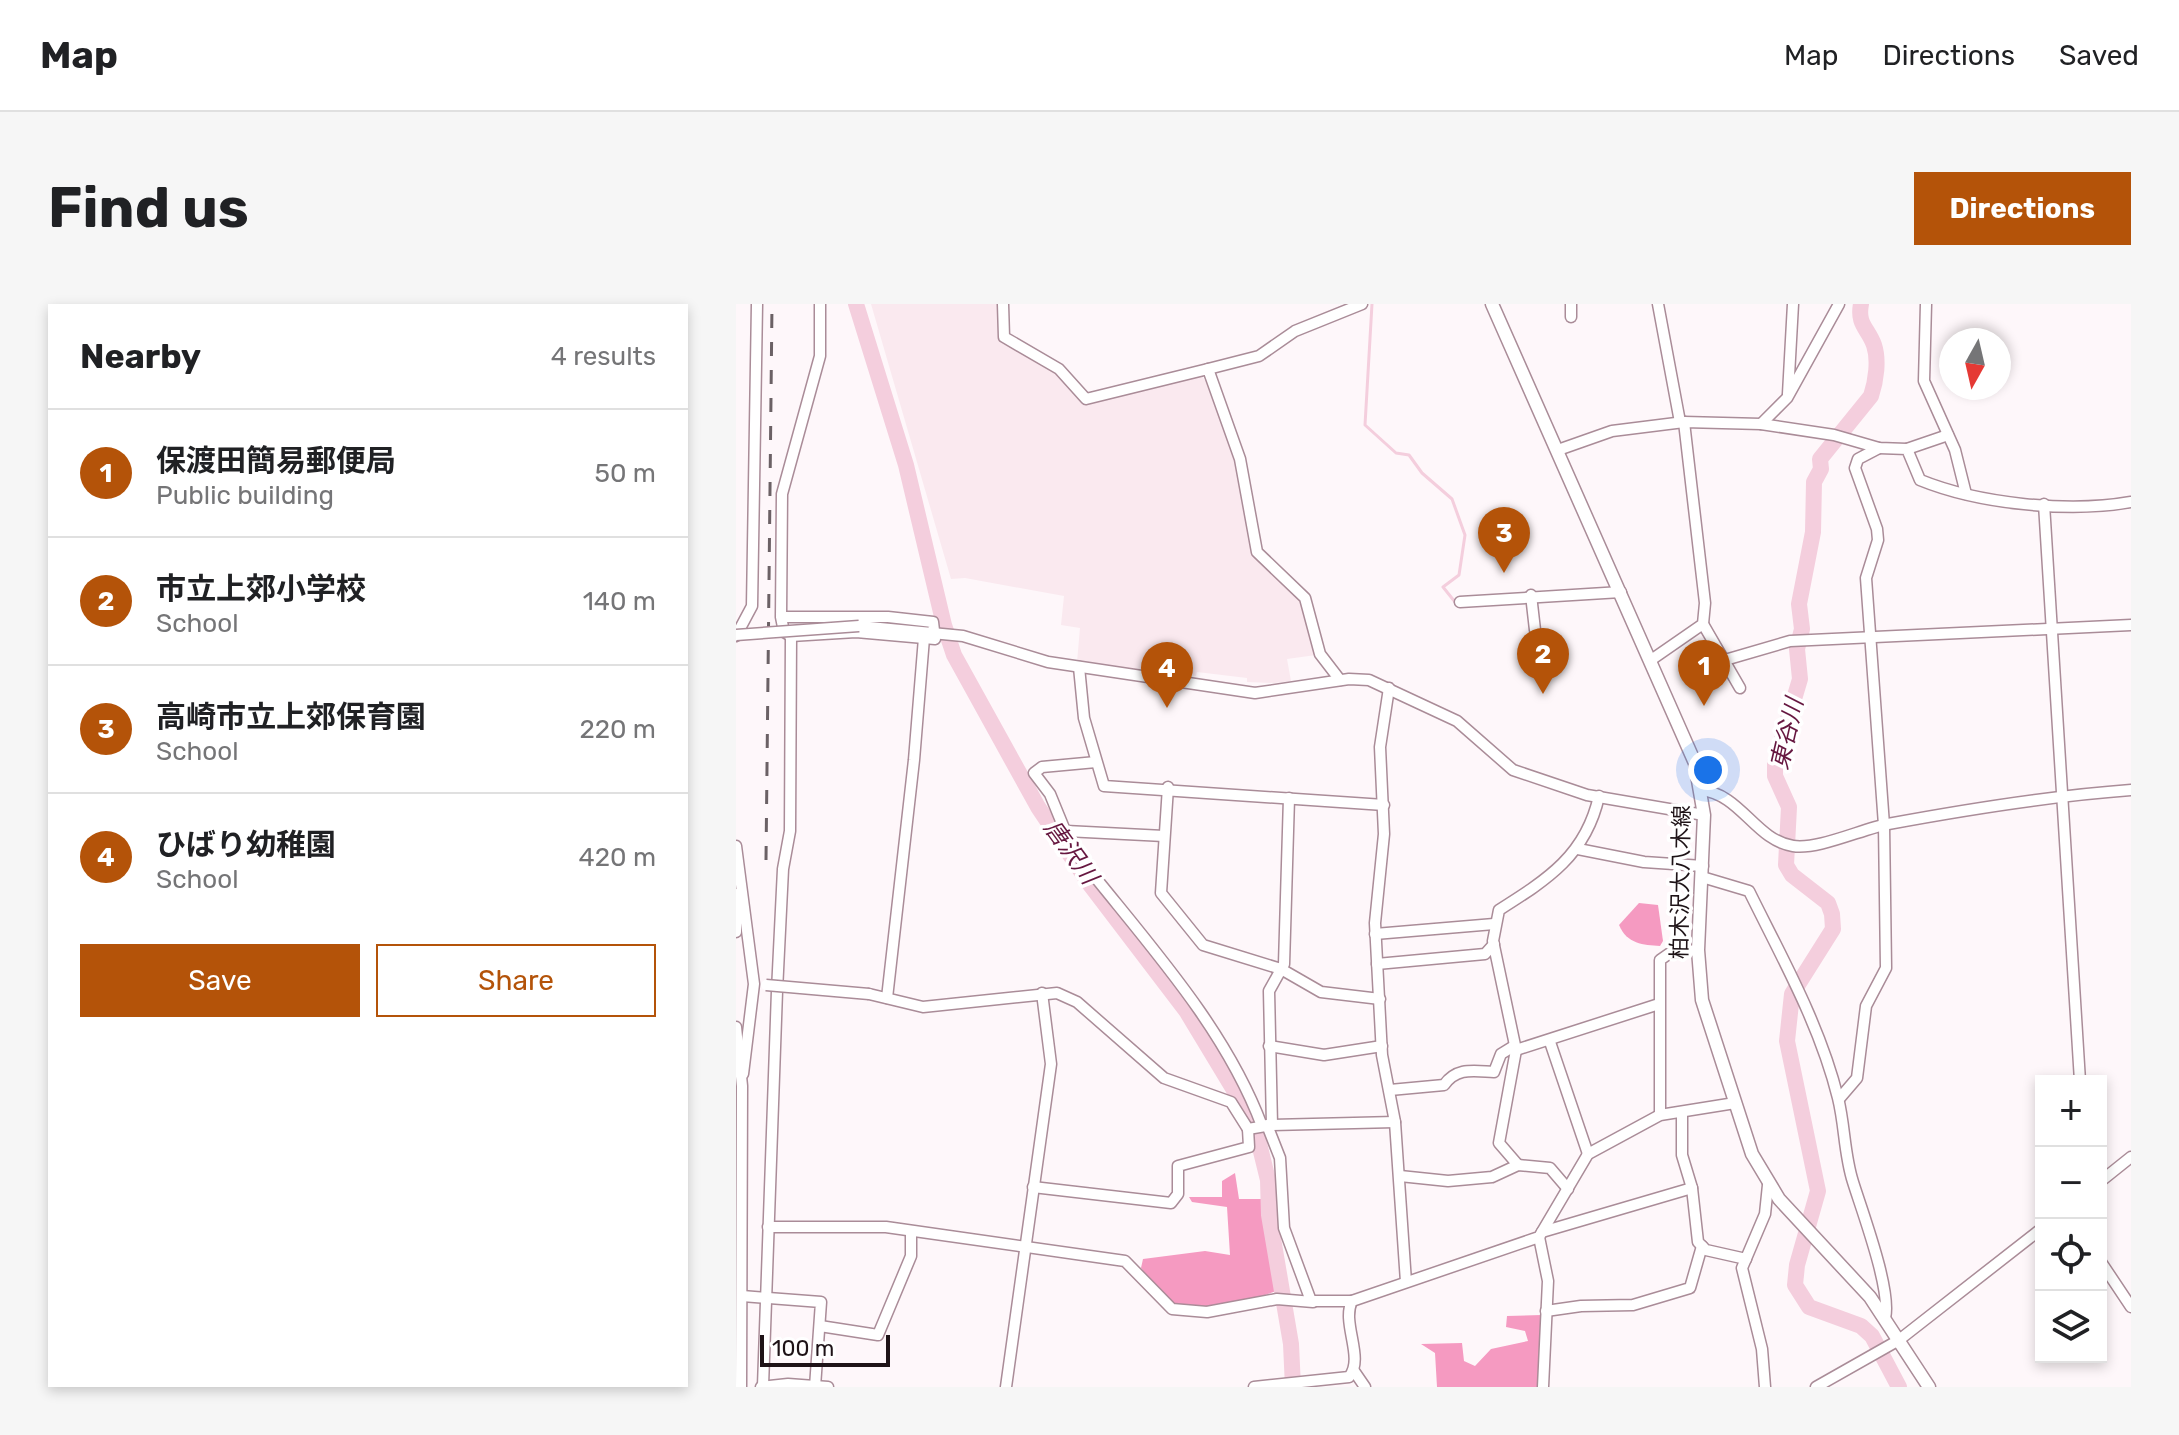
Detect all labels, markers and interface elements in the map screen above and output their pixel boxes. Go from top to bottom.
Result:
text: Map [40,32,118,78]
text: Map [1784,39,1838,72]
text: Directions [1882,39,2015,72]
text: Saved [2059,39,2139,72]
button: Directions [1914,172,2131,245]
text: Find us [48,175,249,241]
north arrow [1939,328,2011,400]
text: Nearby [80,336,201,377]
text: 4 results [551,341,656,372]
text: 保渡田簡易郵便局 [156,443,396,479]
text: 1 [100,458,112,489]
text: 50 m [595,458,656,489]
text: Public building [156,480,334,511]
pin: 3 [1478,507,1530,573]
text: 市立上郊小学校 [156,571,366,607]
text: 2 [98,586,114,617]
text: 140 m [583,586,656,617]
text: School [156,608,239,639]
pin: 2 [1517,628,1569,694]
pin: 1 [1678,640,1730,706]
pin: 4 [1141,642,1193,708]
water label: 東谷川 [1765,693,1809,772]
text: 高崎市立上郊保育園 [156,699,426,735]
text: 3 [97,714,115,745]
text: 220 m [579,714,656,745]
text: School [156,736,239,767]
your location [1688,750,1728,790]
street label: 柏木沢大八木線 [1666,805,1695,959]
water label: 唐沢川 [1039,815,1105,892]
text: ひばり幼稚園 [156,827,336,863]
text: 4 [97,842,115,873]
text: 420 m [579,842,656,873]
text: School [156,864,239,895]
button: Save [80,944,360,1017]
button: Share [376,944,656,1017]
map controls [2035,1075,2107,1363]
button: + [2035,1075,2107,1147]
button: − [2035,1147,2107,1219]
button: locate [2035,1219,2107,1291]
button: layers [2035,1291,2107,1363]
scale bar [760,1331,890,1367]
text: 100 m [772,1335,834,1362]

